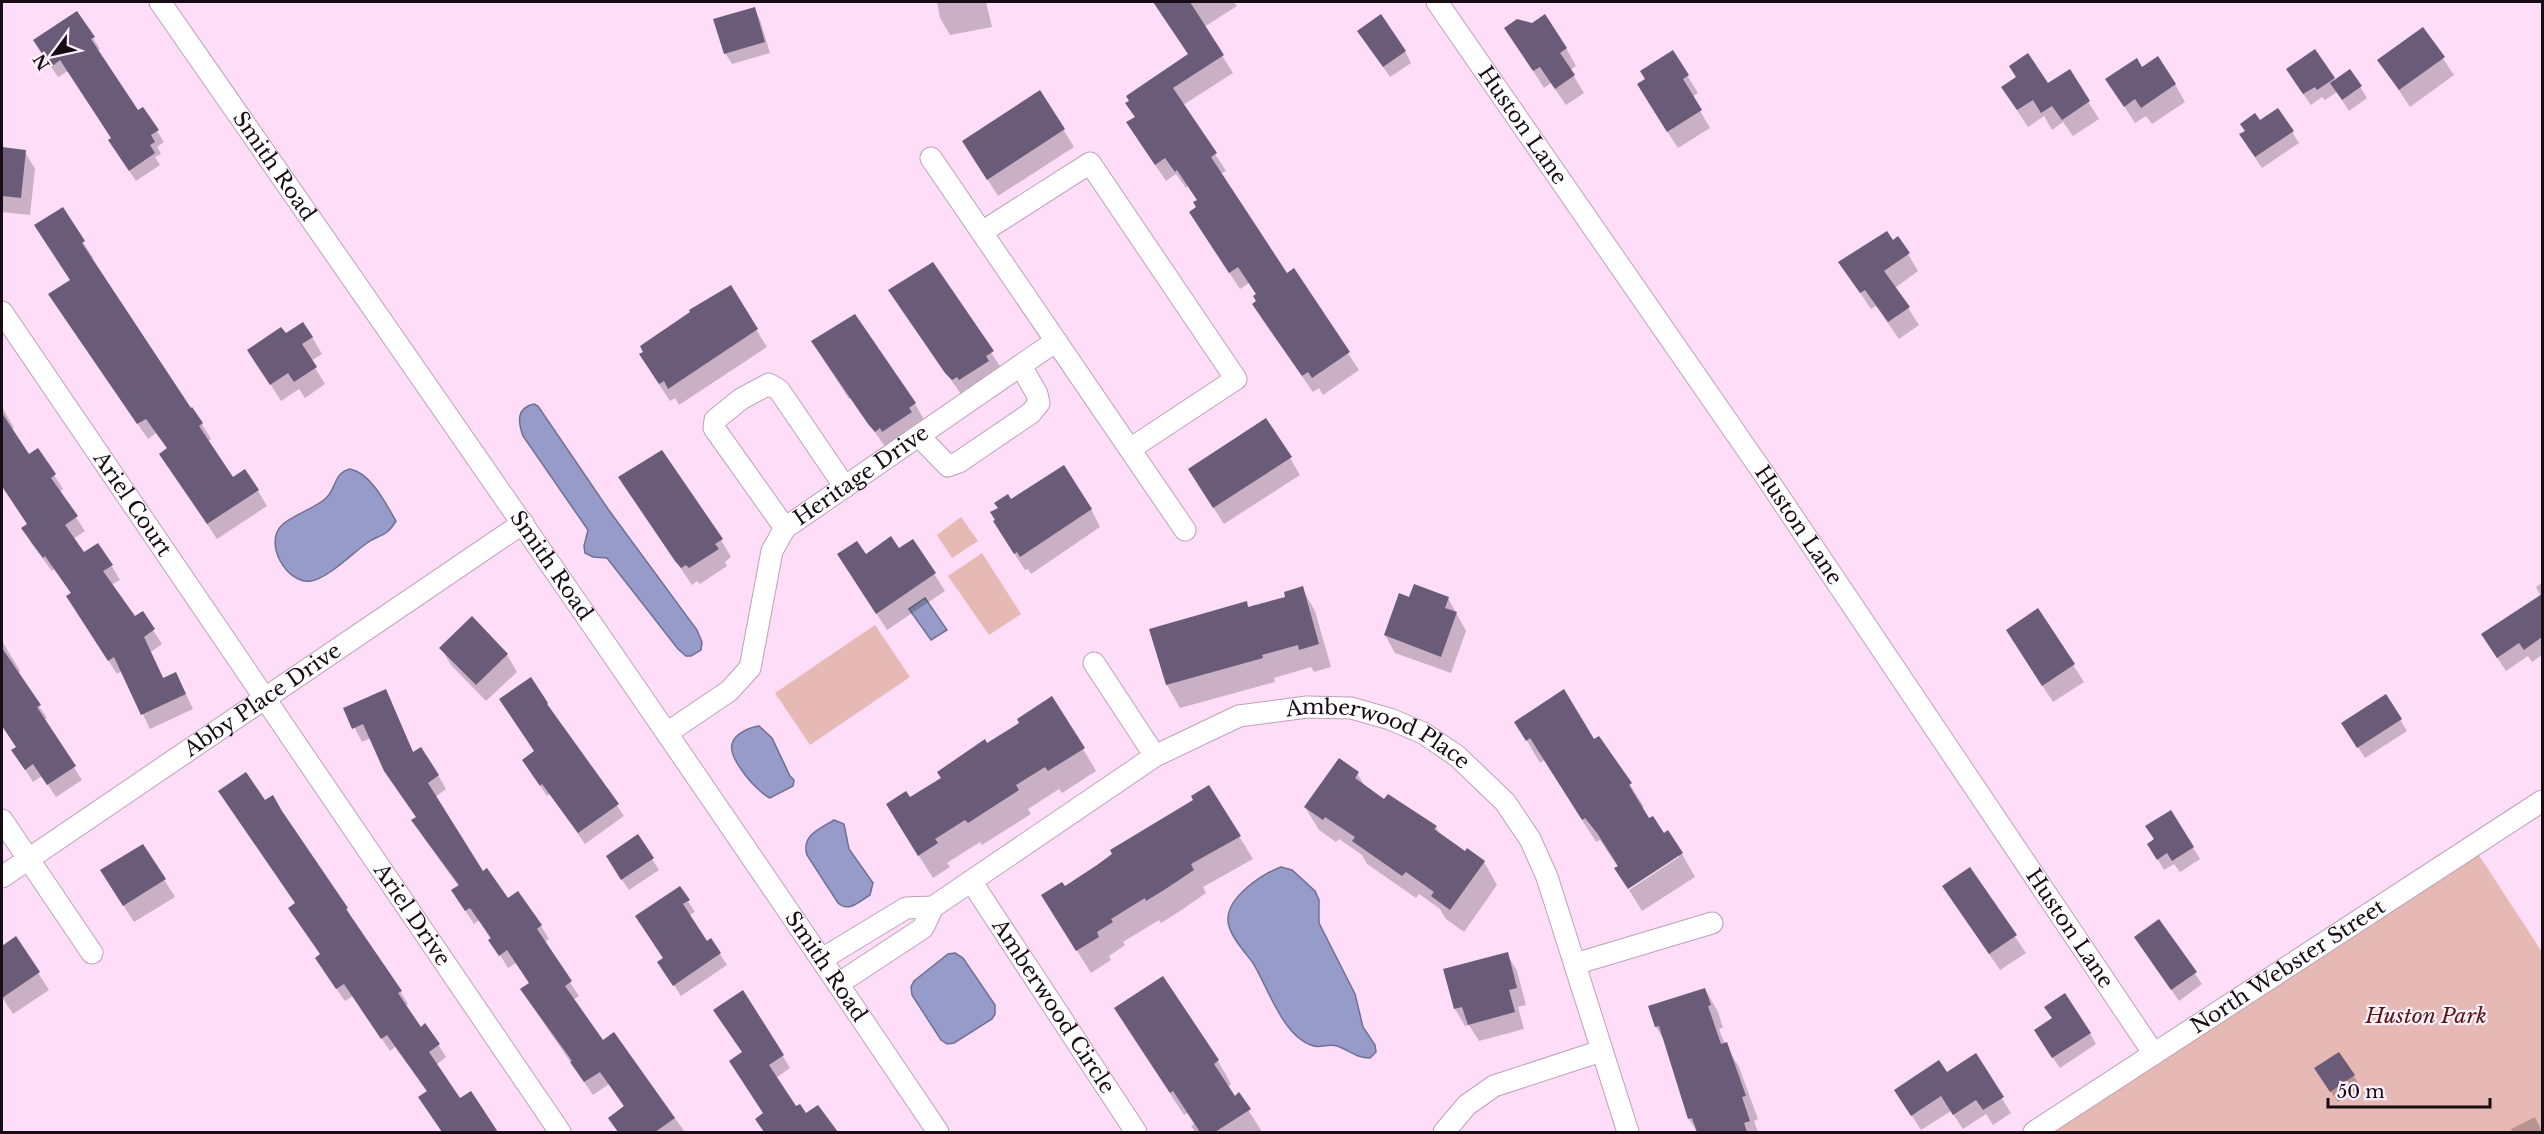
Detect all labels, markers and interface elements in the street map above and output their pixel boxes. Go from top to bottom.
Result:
north arrow [24,24,84,84]
text: N [29,50,54,74]
street label: Huston Lane [1472,61,1572,190]
street label: Smith Road [227,106,321,226]
street label: Heritage Drive [789,420,934,531]
street label: Ariel Court [87,446,177,561]
street label: Huston Lane [1749,461,1848,590]
street label: Smith Road [504,506,598,625]
street label: Abby Place Drive [178,637,346,763]
street label: Amberwood Place [1283,694,1476,775]
street label: Ariel Drive [368,858,456,971]
street label: Huston Lane [2020,864,2119,993]
street label: North Webster Street [2186,894,2390,1039]
street label: Smith Road [779,906,873,1027]
street label: Amberwood Circle [986,913,1120,1099]
park label: Huston Park [2364,1003,2487,1029]
scale bar [2328,1071,2490,1109]
text: 50 m [2337,1081,2385,1103]

